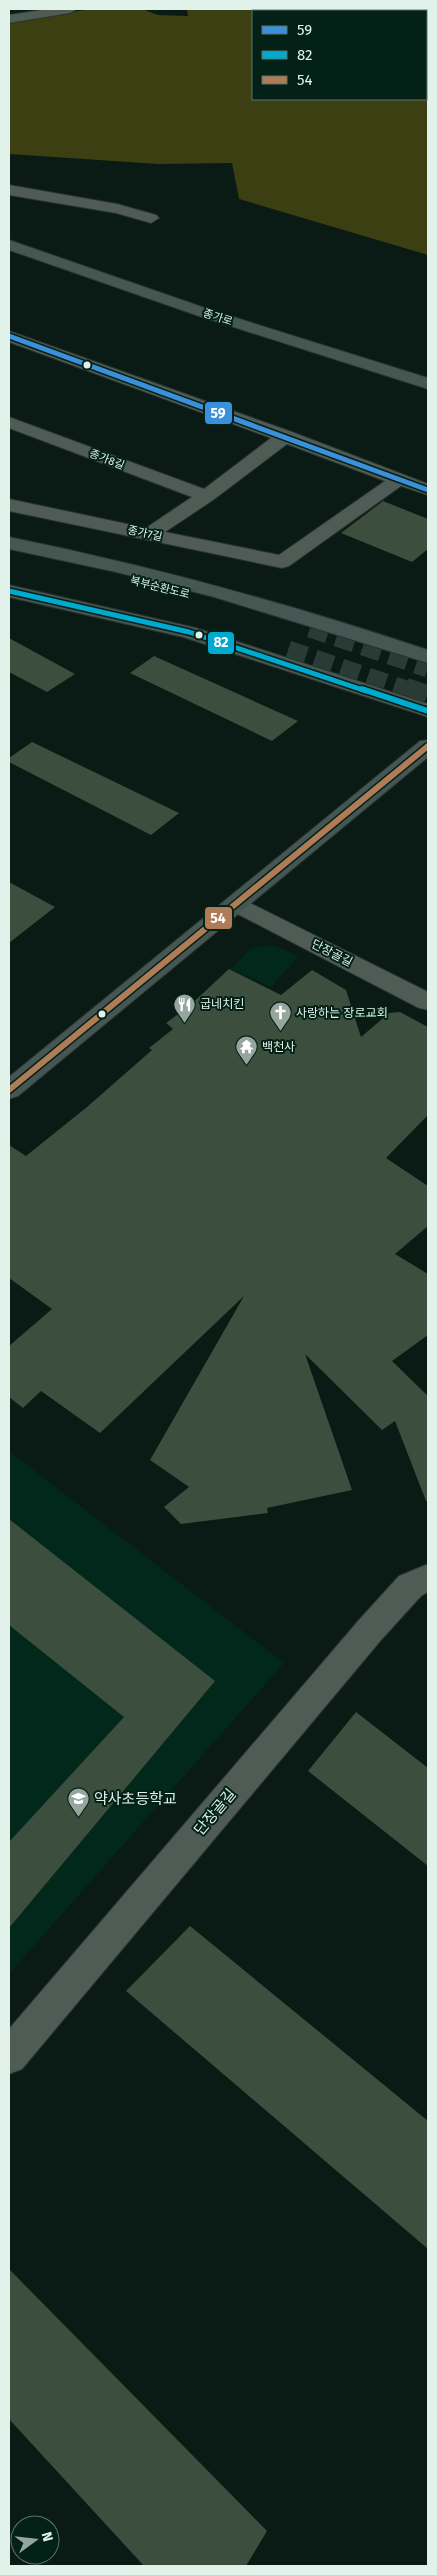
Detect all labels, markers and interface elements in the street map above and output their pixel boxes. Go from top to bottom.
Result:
legend [252,10,427,100]
text: 59 [297,21,312,39]
text: 82 [297,46,313,64]
text: 54 [297,71,313,89]
street label: 종가로 [201,307,234,328]
unlabelled marker [82,360,92,370]
line badge: 59 [204,401,233,425]
text: 59 [210,405,226,422]
street label: 종가8길 [87,447,126,472]
street label: 종가7길 [126,523,163,544]
street label: 북부순환도로 [129,574,191,601]
unlabelled marker [194,630,204,640]
line badge: 82 [207,631,235,655]
text: 82 [213,634,229,651]
line badge: 54 [204,906,233,930]
text: 54 [210,910,226,927]
street label: 단장골길 [309,937,355,969]
restaurant icon: 굽네치킨 [172,992,196,1023]
place label: 굽네치킨 [200,997,244,1011]
church icon: 사랑하는 장로교회 [268,1001,292,1032]
place label: 사랑하는 장로교회 [296,1006,388,1020]
unlabelled marker [97,1009,107,1019]
temple icon: 백천사 [234,1035,258,1066]
place label: 백천사 [262,1040,295,1054]
street label: 단장골길 [190,1785,240,1839]
school or university icon: 약사초등학교 [66,1787,90,1818]
place label: 약사초등학교 [94,1790,177,1808]
north arrow [10,2515,60,2565]
text: N [38,2530,56,2543]

